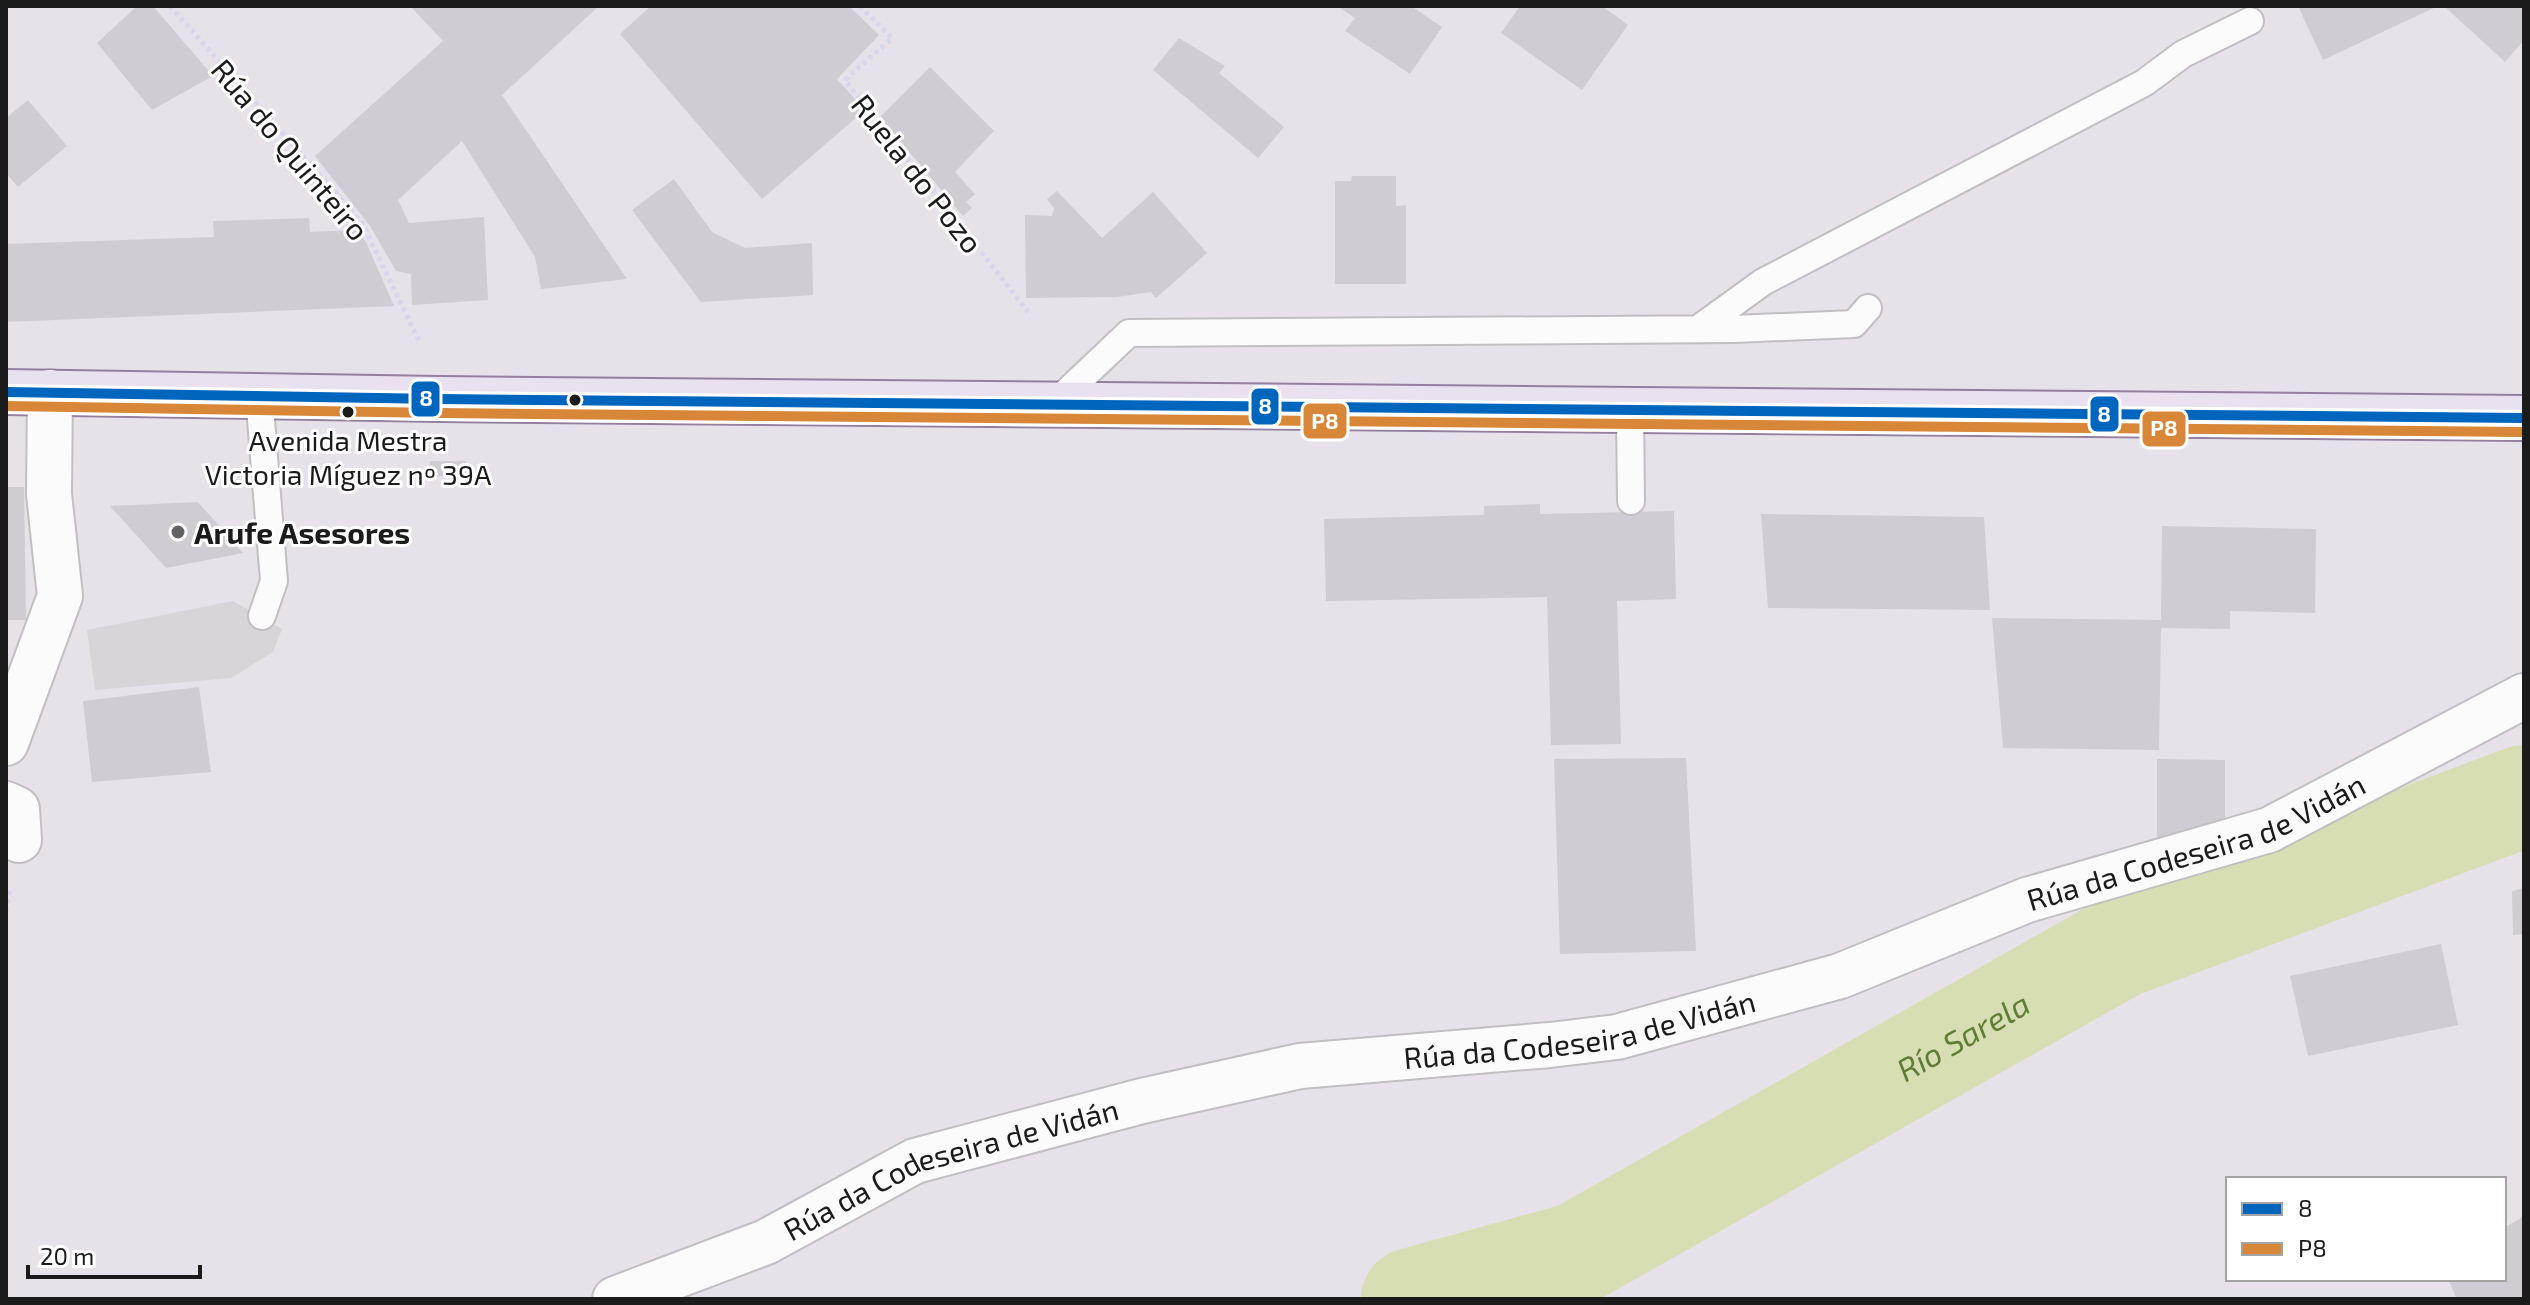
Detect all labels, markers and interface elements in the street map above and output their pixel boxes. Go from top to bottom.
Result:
street label: Rúa do Quinteiro [205,51,377,247]
street label: Ruela do Pozo [845,86,991,260]
line badge: 8 [410,380,441,418]
text: 8 [419,384,433,410]
line badge: 8 [1250,387,1280,426]
unlabelled marker [567,392,583,408]
text: 8 [1258,392,1272,418]
line badge: 8 [2089,395,2120,433]
text: 8 [2097,400,2111,426]
line badge: P8 [1302,402,1348,440]
marker: Avenida Mestra Victoria Míguez nº 39A [340,404,356,420]
text: P8 [1311,407,1339,433]
line badge: P8 [2141,410,2187,448]
text: P8 [2150,414,2178,440]
place label: Avenida Mestra Victoria Míguez nº 39A [205,423,492,491]
place label: Arufe Asesores [194,514,410,550]
marker: Arufe Asesores [169,523,187,541]
street label: Rúa da Codeseira de Vidán [2022,765,2371,917]
street label: Rúa da Codeseira de Vidán [1402,982,1759,1075]
water label: Río Sarela [1890,983,2036,1088]
street label: Rúa da Codeseira de Vidán [777,1090,1122,1247]
legend [2226,1177,2506,1281]
text: 8 [2298,1193,2313,1222]
scale bar [28,1229,200,1279]
text: P8 [2298,1233,2327,1262]
text: 20 m [40,1241,94,1270]

